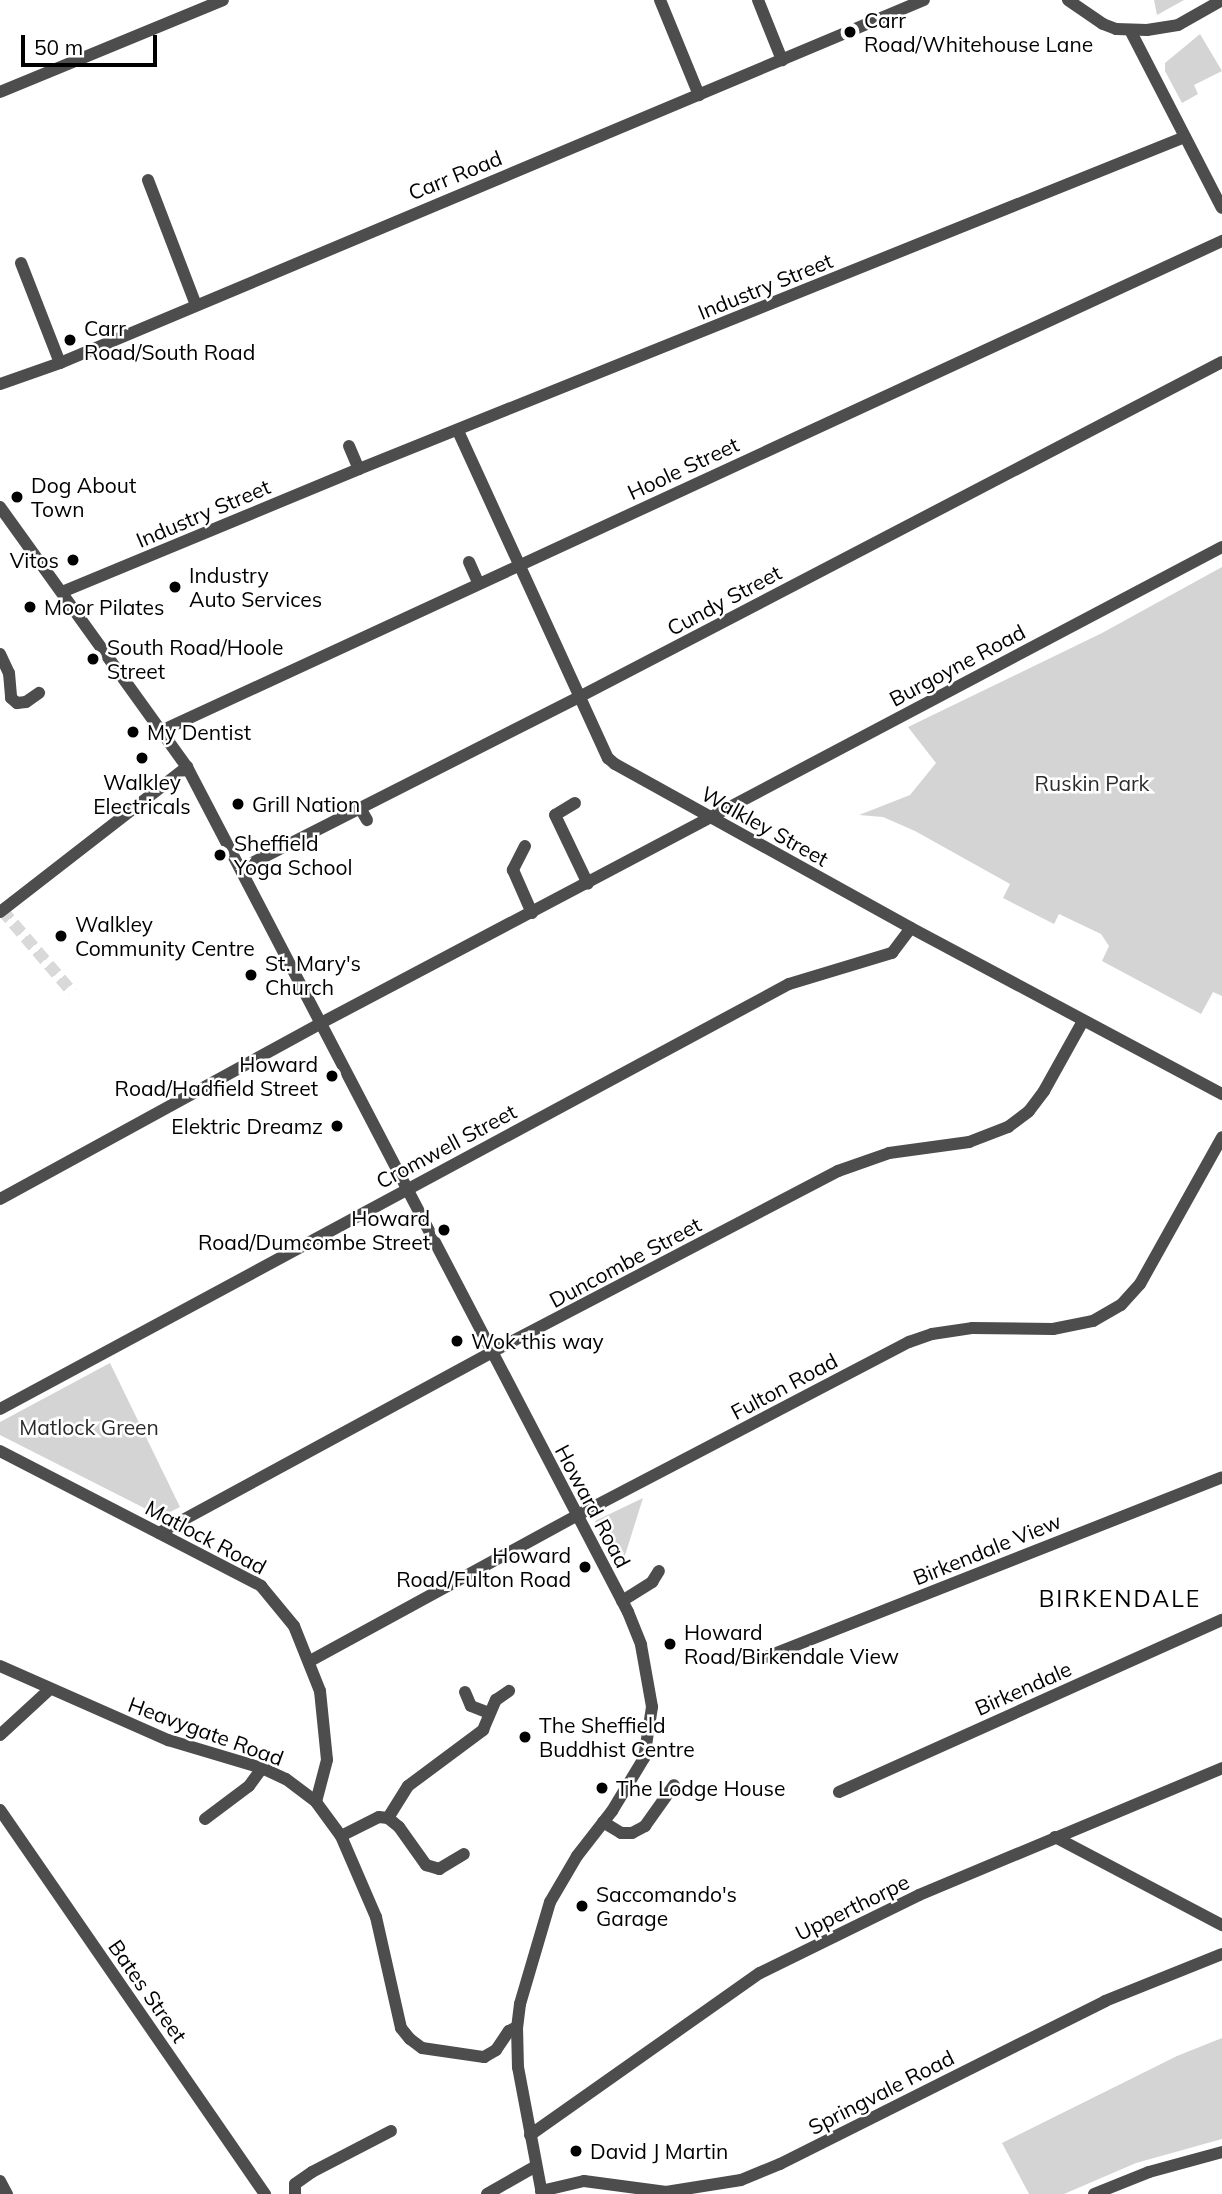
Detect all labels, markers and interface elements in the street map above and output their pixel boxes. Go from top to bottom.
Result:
place label: Carr Road/Whitehouse Lane [864,7,1093,57]
scale bar [24,21,161,65]
marker: Carr Road/Whitehouse Lane [842,24,858,40]
text: 50 m [34,34,83,60]
street label: Carr Road [404,145,506,205]
street label: Industry Street [694,248,836,324]
place label: Carr Road/South Road [84,315,255,365]
marker: Carr Road/South Road [62,332,78,348]
street label: Hoole Street [623,431,743,505]
place label: Dog About Town [31,472,136,522]
street label: Industry Street [132,473,274,553]
marker: Dog About Town [9,489,25,505]
place label: Vitos [10,547,59,573]
marker: Vitos [65,552,81,568]
street label: Cundy Street [663,559,785,641]
place label: Industry Auto Services [189,562,322,612]
marker: Industry Auto Services [167,579,183,595]
place label: Moor Pilates [44,594,164,620]
marker: Moor Pilates [22,599,38,615]
street label: Burgoyne Road [885,619,1029,711]
place label: South Road/Hoole Street [107,634,283,684]
marker: South Road/Hoole Street [85,651,101,667]
place label: My Dentist [147,719,251,745]
marker: My Dentist [125,724,141,740]
marker: Walkley Electricals [134,750,150,766]
place label: Walkley Electricals [93,769,191,819]
park label: Ruskin Park [1035,770,1149,796]
street label: Walkley Street [697,781,833,871]
place label: Grill Nation [252,791,360,817]
marker: Grill Nation [230,796,246,812]
place label: Sheffield Yoga School [234,830,353,880]
marker: Sheffield Yoga School [212,847,228,863]
place label: Walkley Community Centre [75,911,255,961]
marker: Walkley Community Centre [53,928,69,944]
place label: St. Mary's Church [265,950,361,1000]
marker: St. Mary's Church [243,967,259,983]
place label: Howard Road/Hadfield Street [115,1051,318,1101]
marker: Howard Road/Hadfield Street [324,1068,340,1084]
street label: Cromwell Street [372,1098,520,1194]
place label: Elektric Dreamz [171,1113,323,1139]
marker: Elektric Dreamz [329,1118,345,1134]
place label: Howard Road/Dumcombe Street [198,1205,430,1255]
street label: Duncombe Street [545,1211,705,1313]
marker: Howard Road/Dumcombe Street [436,1222,452,1238]
place label: Wok this way [471,1328,604,1354]
marker: Wok this way [449,1333,465,1349]
street label: Fulton Road [726,1347,842,1425]
park label: Matlock Green [19,1414,159,1440]
street label: Howard Road [550,1440,636,1572]
street label: Matlock Road [141,1495,271,1579]
street label: Birkendale View [909,1508,1065,1590]
place label: Howard Road/Fulton Road [396,1542,571,1592]
marker: Howard Road/Fulton Road [577,1559,593,1575]
district label: BIRKENDALE [1040,1585,1200,1613]
place label: Howard Road/Birkendale View [684,1619,899,1669]
marker: Howard Road/Birkendale View [662,1636,678,1652]
street label: Birkendale [971,1656,1075,1720]
street label: Heavygate Road [125,1691,287,1771]
place label: The Sheffield Buddhist Centre [539,1712,695,1762]
marker: The Sheffield Buddhist Centre [517,1729,533,1745]
place label: The Lodge House [616,1775,785,1801]
marker: The Lodge House [594,1780,610,1796]
street label: Upperthorpe [791,1869,913,1945]
place label: Saccomando's Garage [596,1881,737,1931]
marker: Saccomando's Garage [574,1898,590,1914]
street label: Bates Street [103,1935,193,2047]
street label: Springvale Road [804,2044,958,2140]
place label: David J Martin [590,2138,728,2164]
marker: David J Martin [568,2143,584,2159]

